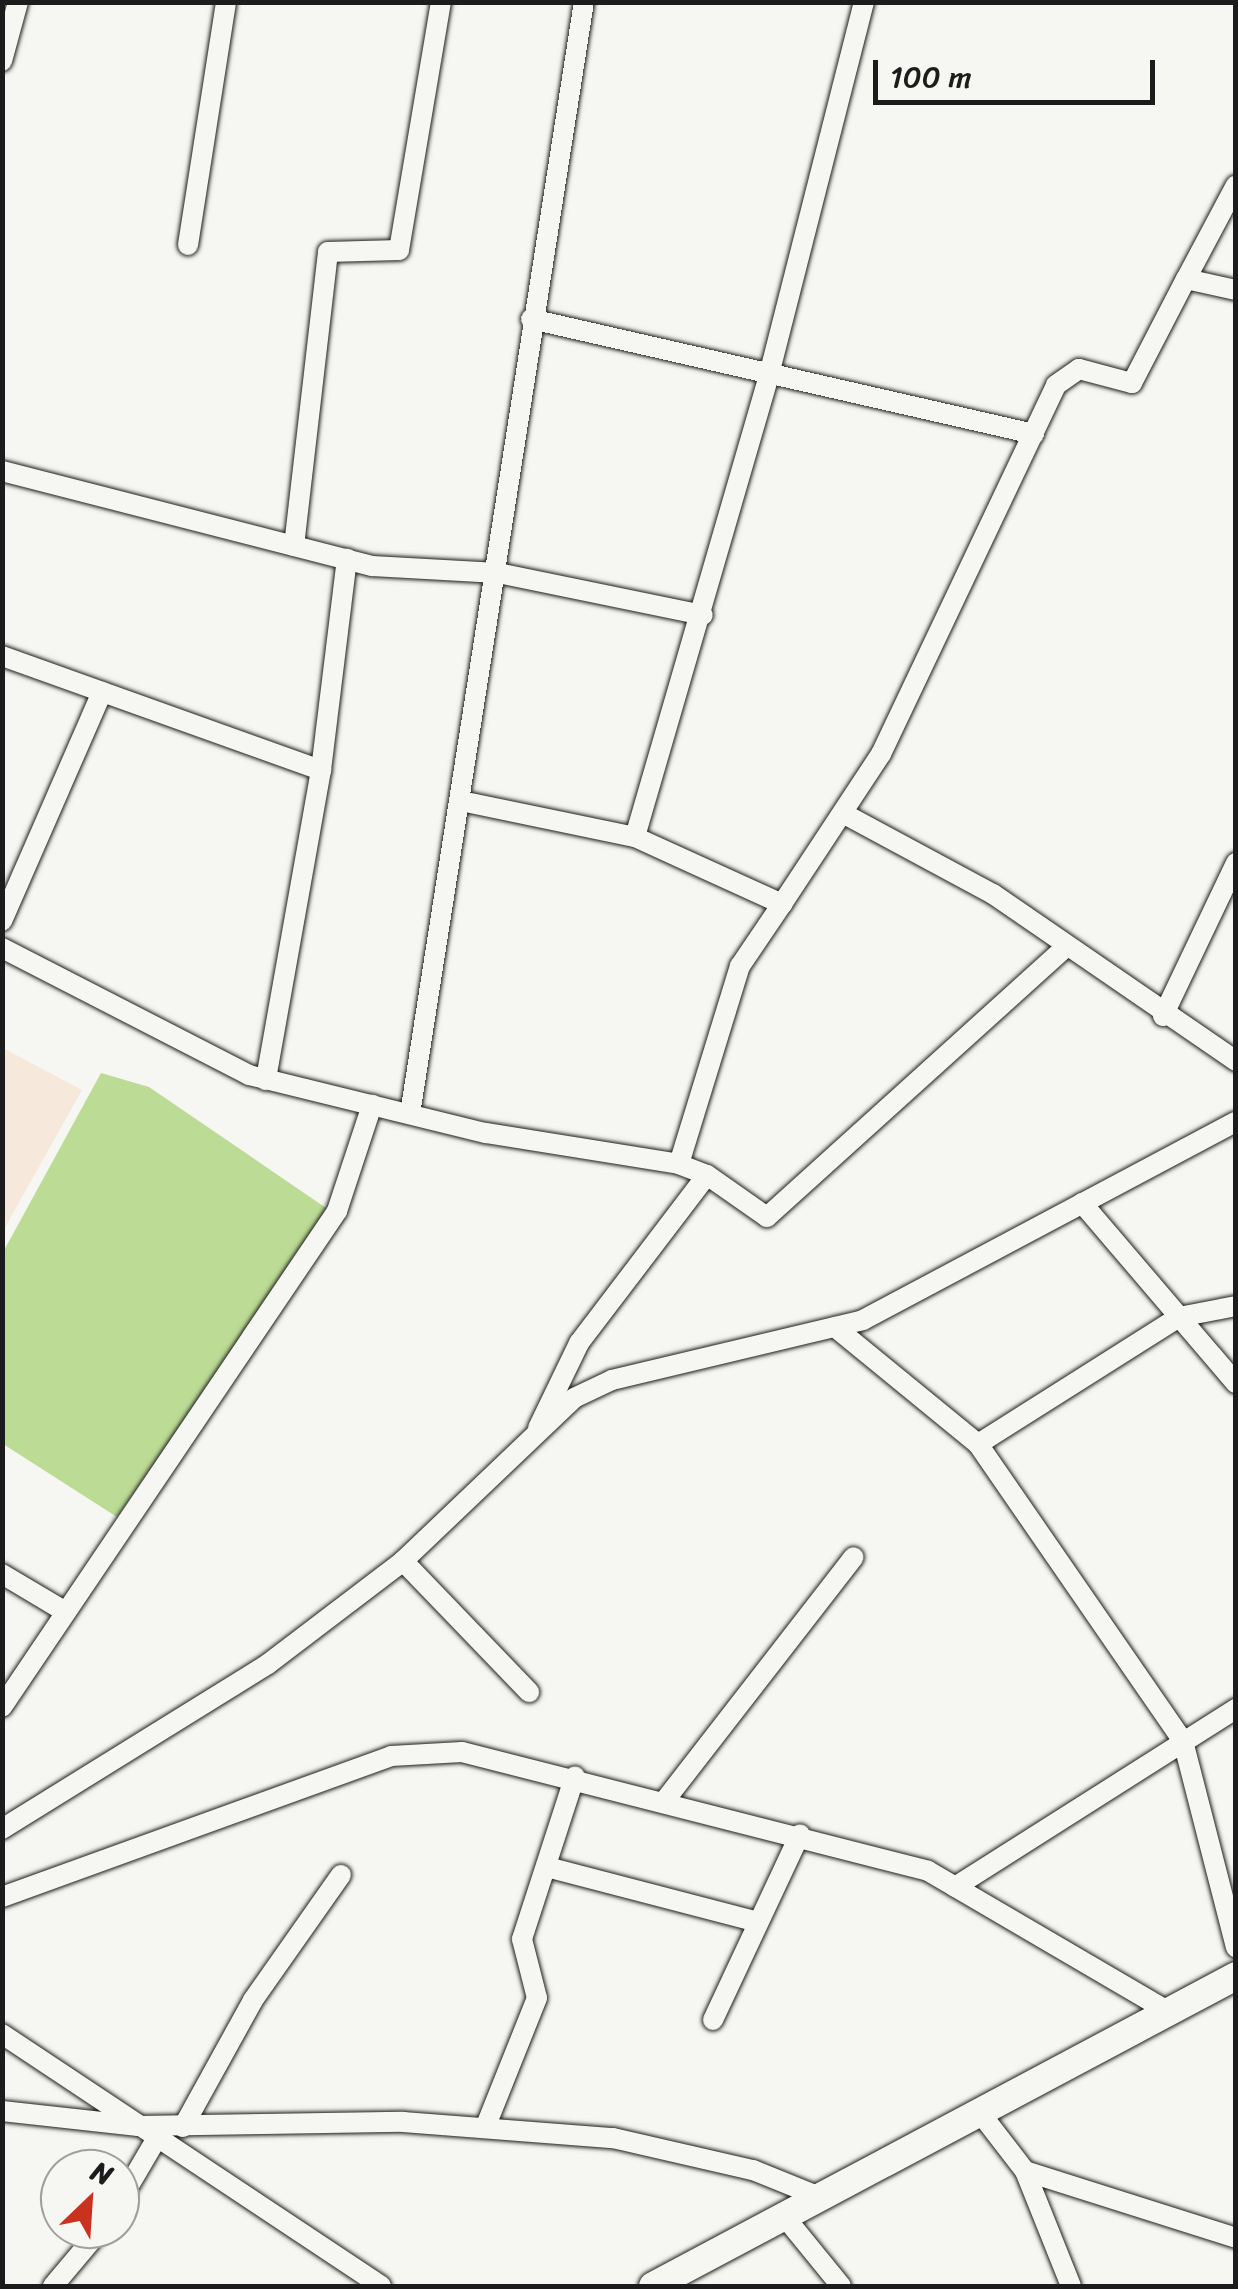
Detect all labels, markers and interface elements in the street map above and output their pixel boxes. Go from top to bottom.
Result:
scale bar [878,40,1160,102]
text: 100 m [890,50,972,104]
text: N [83,2147,121,2199]
north arrow [40,2149,140,2249]

